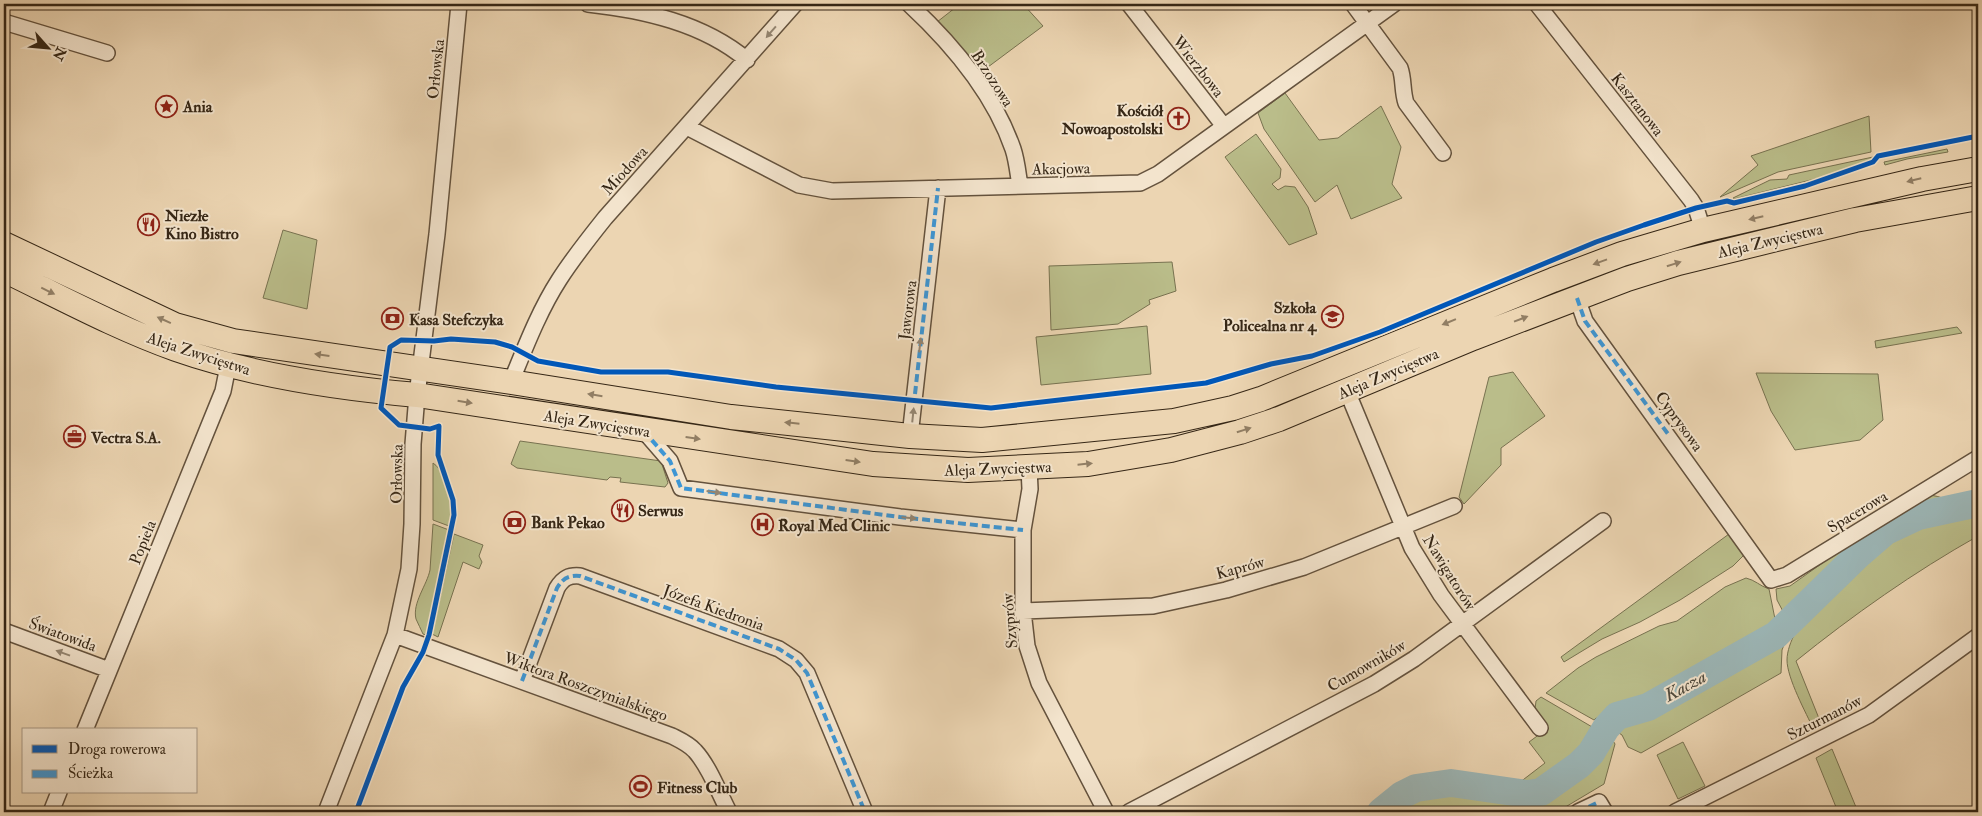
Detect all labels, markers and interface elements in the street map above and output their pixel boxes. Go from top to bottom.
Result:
north arrow [22,22,72,72]
one-way arrow [766,25,777,38]
street label: Wierzbowa [1167,31,1229,102]
street label: Orłowska [423,38,449,100]
text: N [49,43,70,64]
street label: Brzozowa [966,46,1018,111]
street label: Kasztanowa [1606,69,1668,141]
place icon: Ania [155,94,179,118]
place label: Ania [182,97,213,117]
place label: Kościół Nowoapostolski [1061,101,1164,140]
church icon: Kościół Nowoapostolski [1167,107,1191,131]
street label: Miodowa [597,142,652,199]
street label: Akacjowa [1031,158,1091,180]
one-way arrow [1907,177,1922,185]
place label: Niezłe Kino Bistro [164,206,239,244]
restaurant icon: Niezłe Kino Bistro [137,212,161,236]
one-way arrow [1749,214,1764,222]
street label: Aleja Zwycięstwa [1715,219,1825,263]
one-way arrow [1592,258,1607,266]
one-way arrow [1667,260,1682,268]
street label: Jaworowa [894,279,923,342]
one-way arrow [41,287,55,295]
place label: Szkoła Policealna nr 4 [1223,298,1317,336]
school or university icon: Szkoła Policealna nr 4 [1320,304,1344,328]
bank icon: Kasa Stefczyka [381,307,405,331]
place label: Kasa Stefczyka [409,310,504,331]
one-way arrow [157,315,171,323]
one-way arrow [1514,315,1528,323]
one-way arrow [1442,319,1456,327]
street label: Aleja Zwycięstwa [144,328,253,380]
one-way arrow [916,337,924,353]
street label: Aleja Zwycięstwa [1334,344,1442,405]
one-way arrow [314,350,330,358]
street label: Cyprysowa [1650,388,1708,456]
one-way arrow [587,390,603,398]
one-way arrow [457,399,473,407]
street label: Aleja Zwycięstwa [541,406,652,442]
one-way arrow [909,407,917,423]
one-way arrow [784,419,800,427]
office icon: Vectra S.A. [63,425,87,449]
one-way arrow [1237,426,1252,434]
place label: Vectra S.A. [90,428,161,448]
one-way arrow [685,434,701,442]
street label: Orłowska [386,443,408,504]
street label: Aleja Zwycięstwa [943,457,1053,481]
one-way arrow [846,458,862,466]
one-way arrow [1077,460,1093,468]
street label: Spacerowa [1824,486,1892,538]
one-way arrow [706,488,722,496]
restaurant icon: Serwus [610,498,634,522]
place label: Serwus [638,501,684,521]
bank icon: Bank Pekao [503,510,527,534]
place label: Bank Pekao [531,513,605,533]
hospital icon: Royal Med Clinic [750,513,774,537]
one-way arrow [902,515,918,523]
place label: Royal Med Clinic [778,516,891,537]
street label: Popiela [125,517,162,568]
street label: Nawigatorów [1418,531,1481,615]
street label: Kaprów [1214,552,1268,585]
street label: Józefa Kiedronia [659,580,767,637]
street label: Szyprów [998,591,1023,649]
street label: Światowida [26,613,100,657]
street label: Cumowników [1324,635,1410,696]
street label: Wiktora Roszczynialskiego [500,648,671,726]
one-way arrow [56,649,71,656]
water label: Kacza [1659,666,1710,708]
street label: Szturmanów [1784,690,1866,745]
legend [22,728,198,794]
text: Droga rowerowa [68,740,167,759]
text: Ścieżka [68,763,114,783]
sports icon: Fitness Club [629,775,653,799]
place label: Fitness Club [657,778,738,798]

